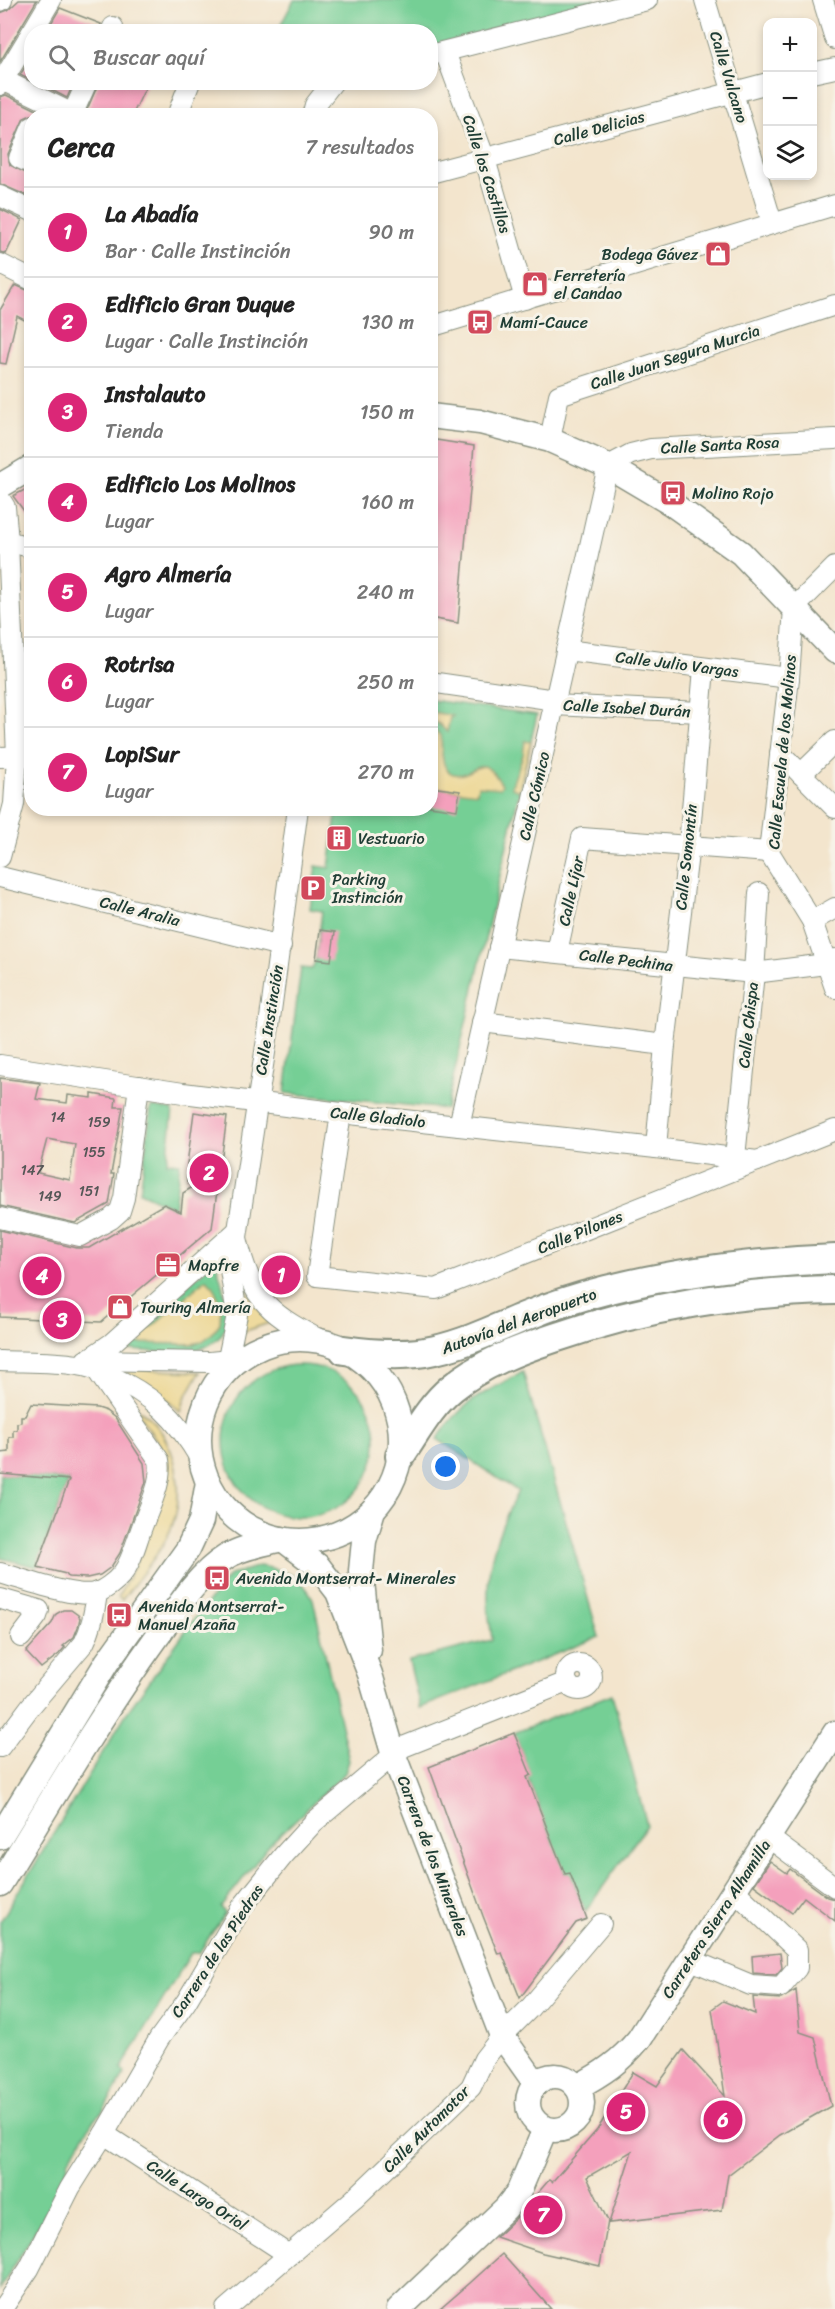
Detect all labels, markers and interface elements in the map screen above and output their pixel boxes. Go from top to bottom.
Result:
map controls [763,18,817,180]
button: + [763,18,817,72]
search box [24,24,438,90]
street label: Calle Vulcano [701,27,757,127]
text: Buscar aquí [93,38,205,77]
icon: search [45,41,78,74]
button: − [763,72,817,126]
street label: Calle Delicias [550,102,649,154]
street label: Calle los Castillos [454,111,520,238]
text: Cerca [48,124,114,170]
button: layers [763,126,817,180]
text: 7 resultados [306,130,414,165]
text: La Abadía [105,195,198,234]
text: 1 [63,215,72,250]
text: 90 m [369,215,414,250]
text: Bar · Calle Instinción [105,234,291,269]
shop icon: Bodega Gávez [703,239,733,269]
place label: Bodega Gávez [602,240,698,269]
place label: Ferretería el Candao [554,261,625,308]
shop icon: Ferretería el Candao [520,269,550,299]
text: Edificio Gran Duque [105,285,295,324]
text: 2 [62,305,73,340]
text: 130 m [361,305,414,340]
bus stop icon: Mamí-Cauce [465,307,495,337]
place label: Mamí-Cauce [500,308,588,337]
street label: Calle Juan Segura Murcia [586,316,764,398]
text: Lugar · Calle Instinción [105,324,308,359]
text: Instalauto [105,375,206,414]
text: 3 [62,395,73,430]
text: 150 m [360,395,414,430]
text: Tienda [105,414,163,449]
street label: Calle Santa Rosa [660,427,780,463]
text: Edificio Los Molinos [105,465,295,504]
bus stop icon: Molino Rojo [658,478,688,508]
place label: Molino Rojo [692,479,774,508]
text: 4 [61,485,74,520]
text: 160 m [361,485,414,520]
text: Lugar [105,504,153,539]
text: Agro Almería [105,555,231,594]
text: 5 [61,575,74,610]
text: 240 m [357,575,414,610]
text: Lugar [105,594,153,629]
street label: Calle Julio Vargas [614,642,741,686]
text: Rotrisa [105,645,174,684]
street label: Calle Escuela de los Molinos [759,653,805,851]
text: 6 [62,665,73,700]
text: 250 m [357,665,414,700]
text: Lugar [105,684,153,719]
street label: Calle Isabel Durán [563,690,692,726]
text: LopiSur [105,735,179,774]
street label: Calle Cómico [510,749,558,843]
text: 7 [62,755,73,790]
text: 270 m [358,755,414,790]
text: Lugar [105,774,153,809]
street label: Calle Somontín [666,802,706,912]
building icon: Vestuario [324,823,354,853]
place label: Vestuario [358,824,425,853]
street label: Calle Líjar [549,852,593,929]
place label: Parking Instinción [331,865,403,912]
parking icon: Parking Instinción [298,873,328,903]
street label: Calle Aralia [97,887,184,935]
street label: Calle Pechina [578,940,675,980]
street label: Calle Instinción [246,962,292,1077]
street label: Calle Chispa [729,981,767,1069]
street label: Calle Gladiolo [329,1098,427,1136]
house number: 14 [51,1105,66,1130]
house number: 159 [87,1110,111,1135]
house number: 155 [82,1140,106,1165]
pin: 2 [190,1150,228,1196]
house number: 147 [21,1158,44,1183]
house number: 151 [79,1179,99,1204]
house number: 149 [38,1184,62,1209]
street label: Calle Pilones [533,1201,628,1262]
office icon: Mapfre [153,1250,183,1280]
place label: Mapfre [188,1251,239,1280]
pin: 1 [262,1252,300,1298]
pin: 4 [22,1254,62,1298]
street label: Autovía del Aeropuerto [436,1279,601,1363]
shop icon: Touring Almería [105,1292,135,1322]
place label: Touring Almería [140,1293,252,1322]
pin: 3 [42,1298,82,1342]
your location [431,1452,460,1481]
bus stop icon: Avenida Montserrat- Minerales [202,1563,232,1593]
place label: Avenida Montserrat- Minerales [235,1564,456,1593]
place label: Avenida Montserrat- Manuel Azaña [137,1592,284,1639]
bus stop icon: Avenida Montserrat- Manuel Azaña [104,1600,134,1630]
street label: Carrera de los Minerales [389,1771,477,1942]
street label: Carretera Sierra Alhamilla [653,1833,779,2005]
street label: Carrera de las Piedras [163,1878,271,2024]
street label: Calle Automotor [375,2077,478,2180]
pin: 5 [606,2090,646,2134]
pin: 6 [704,2098,742,2142]
street label: Calle Largo Oriol [141,2151,254,2239]
pin: 7 [524,2192,562,2238]

